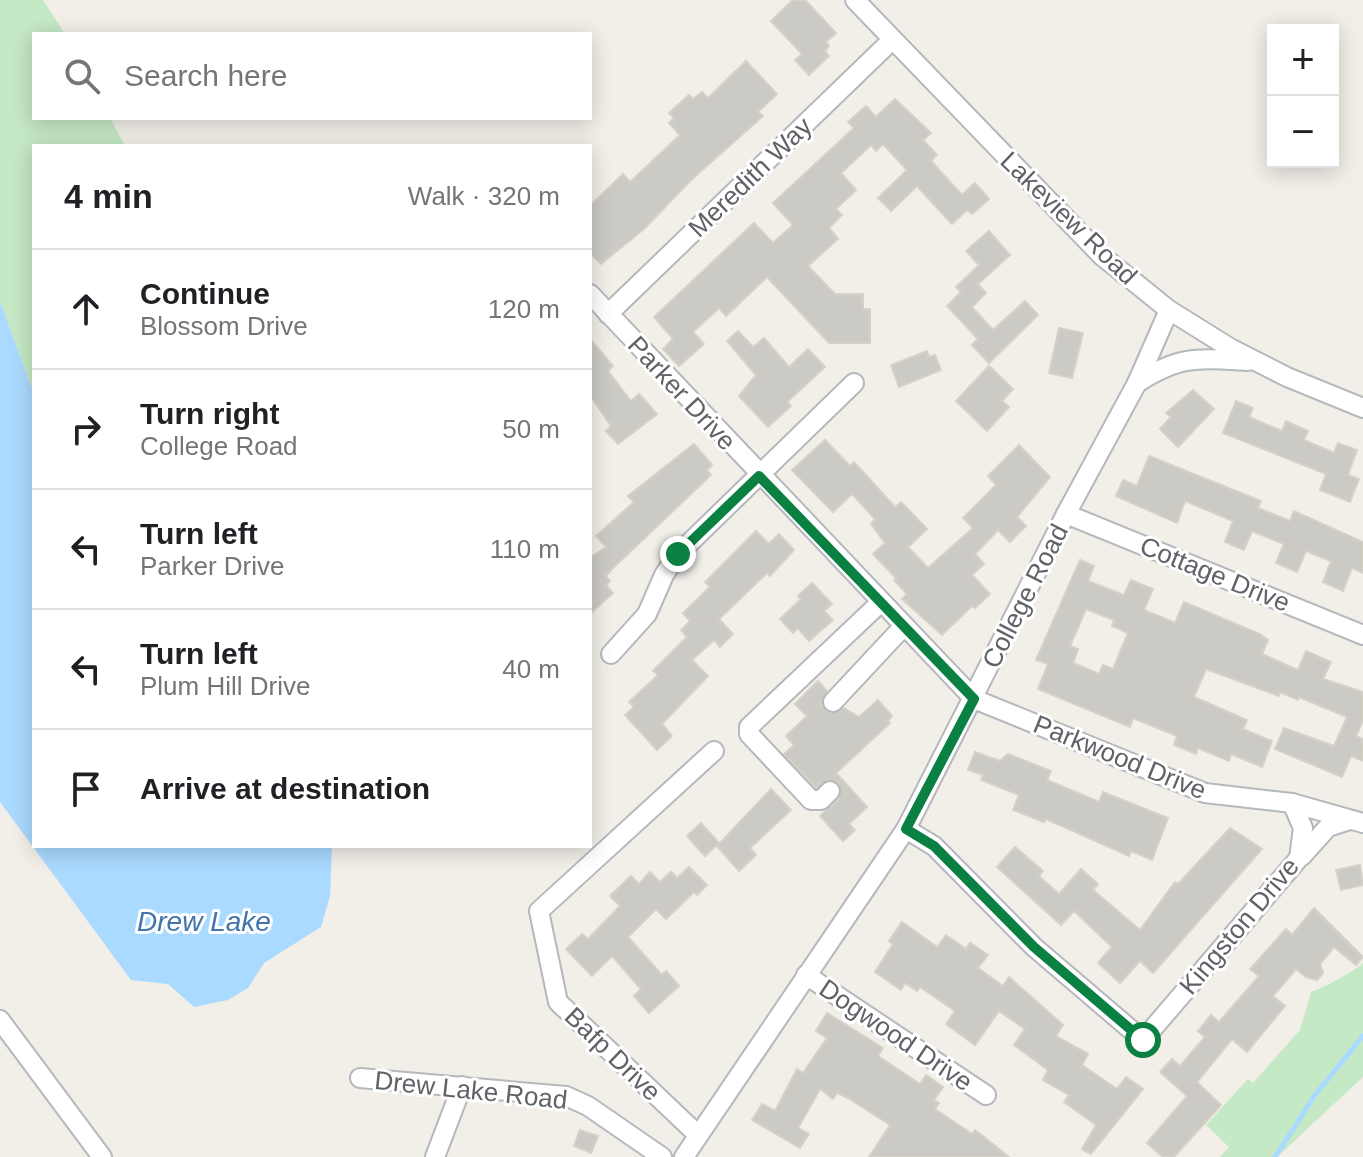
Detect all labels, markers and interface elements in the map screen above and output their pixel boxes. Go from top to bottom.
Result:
map controls [1267,24,1339,168]
button: + [1267,24,1339,96]
search box [32,32,592,120]
icon: search [60,54,104,98]
text: Search here [124,59,287,92]
button: − [1267,96,1339,168]
street label: Meredith Way [682,111,818,243]
street label: Lakeview Road [995,145,1143,291]
text: 4 min [64,177,153,215]
text: Walk · 320 m [408,181,560,211]
text: Continue [140,277,270,310]
icon: ahead [64,287,108,331]
text: 120 m [488,294,560,324]
text: Blossom Drive [140,311,308,341]
street label: Parker Drive [622,330,742,456]
text: Turn right [140,397,279,430]
icon: right [64,407,108,451]
text: 50 m [502,414,560,444]
text: College Road [140,431,298,461]
text: Turn left [140,517,258,550]
street label: College Road [976,519,1074,673]
icon: left [64,527,108,571]
street label: Cottage Drive [1136,530,1294,618]
text: 110 m [490,534,560,564]
route end [660,536,696,572]
text: Parker Drive [140,551,284,581]
text: Turn left [140,637,258,670]
icon: left [64,647,108,691]
text: 40 m [502,654,560,684]
text: Plum Hill Drive [140,671,310,701]
street label: Parkwood Drive [1029,709,1211,805]
icon: arrive [64,767,108,811]
text: Arrive at destination [140,772,430,805]
street label: Kingston Drive [1173,852,1305,1000]
water label: Drew Lake [137,906,271,937]
street label: Dogwood Drive [814,973,978,1097]
street label: Bafp Drive [559,1001,667,1107]
route start [1125,1022,1161,1058]
street label: Drew Lake Road [373,1065,569,1115]

